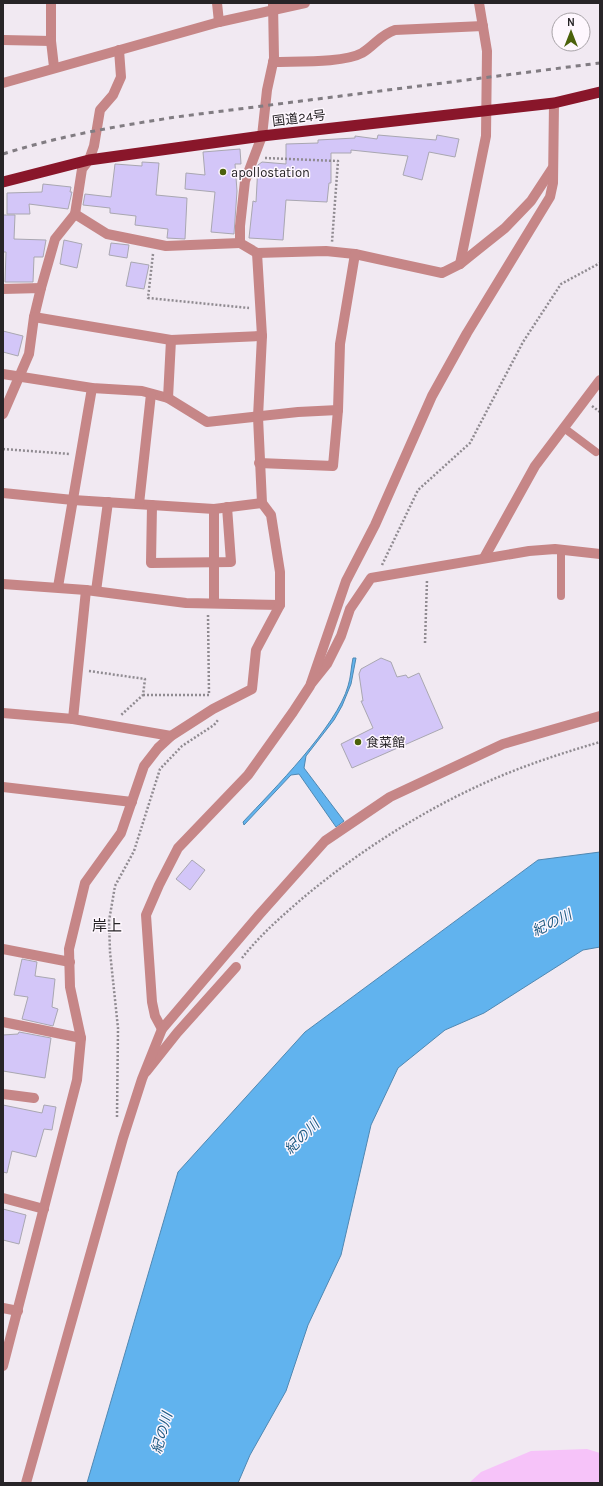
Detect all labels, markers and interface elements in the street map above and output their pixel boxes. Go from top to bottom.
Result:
north arrow [551,12,591,52]
text: N [567,16,575,29]
street label: 国道24号 [271,107,327,129]
place label: apollostation [231,165,310,180]
marker: apollostation [218,167,228,177]
place label: 食菜館 [366,735,405,750]
marker: 食菜館 [353,737,363,747]
water label: 紀の川 [529,905,576,940]
district label: 岸上 [92,917,122,935]
water label: 紀の川 [281,1115,324,1158]
water label: 紀の川 [148,1409,177,1456]

